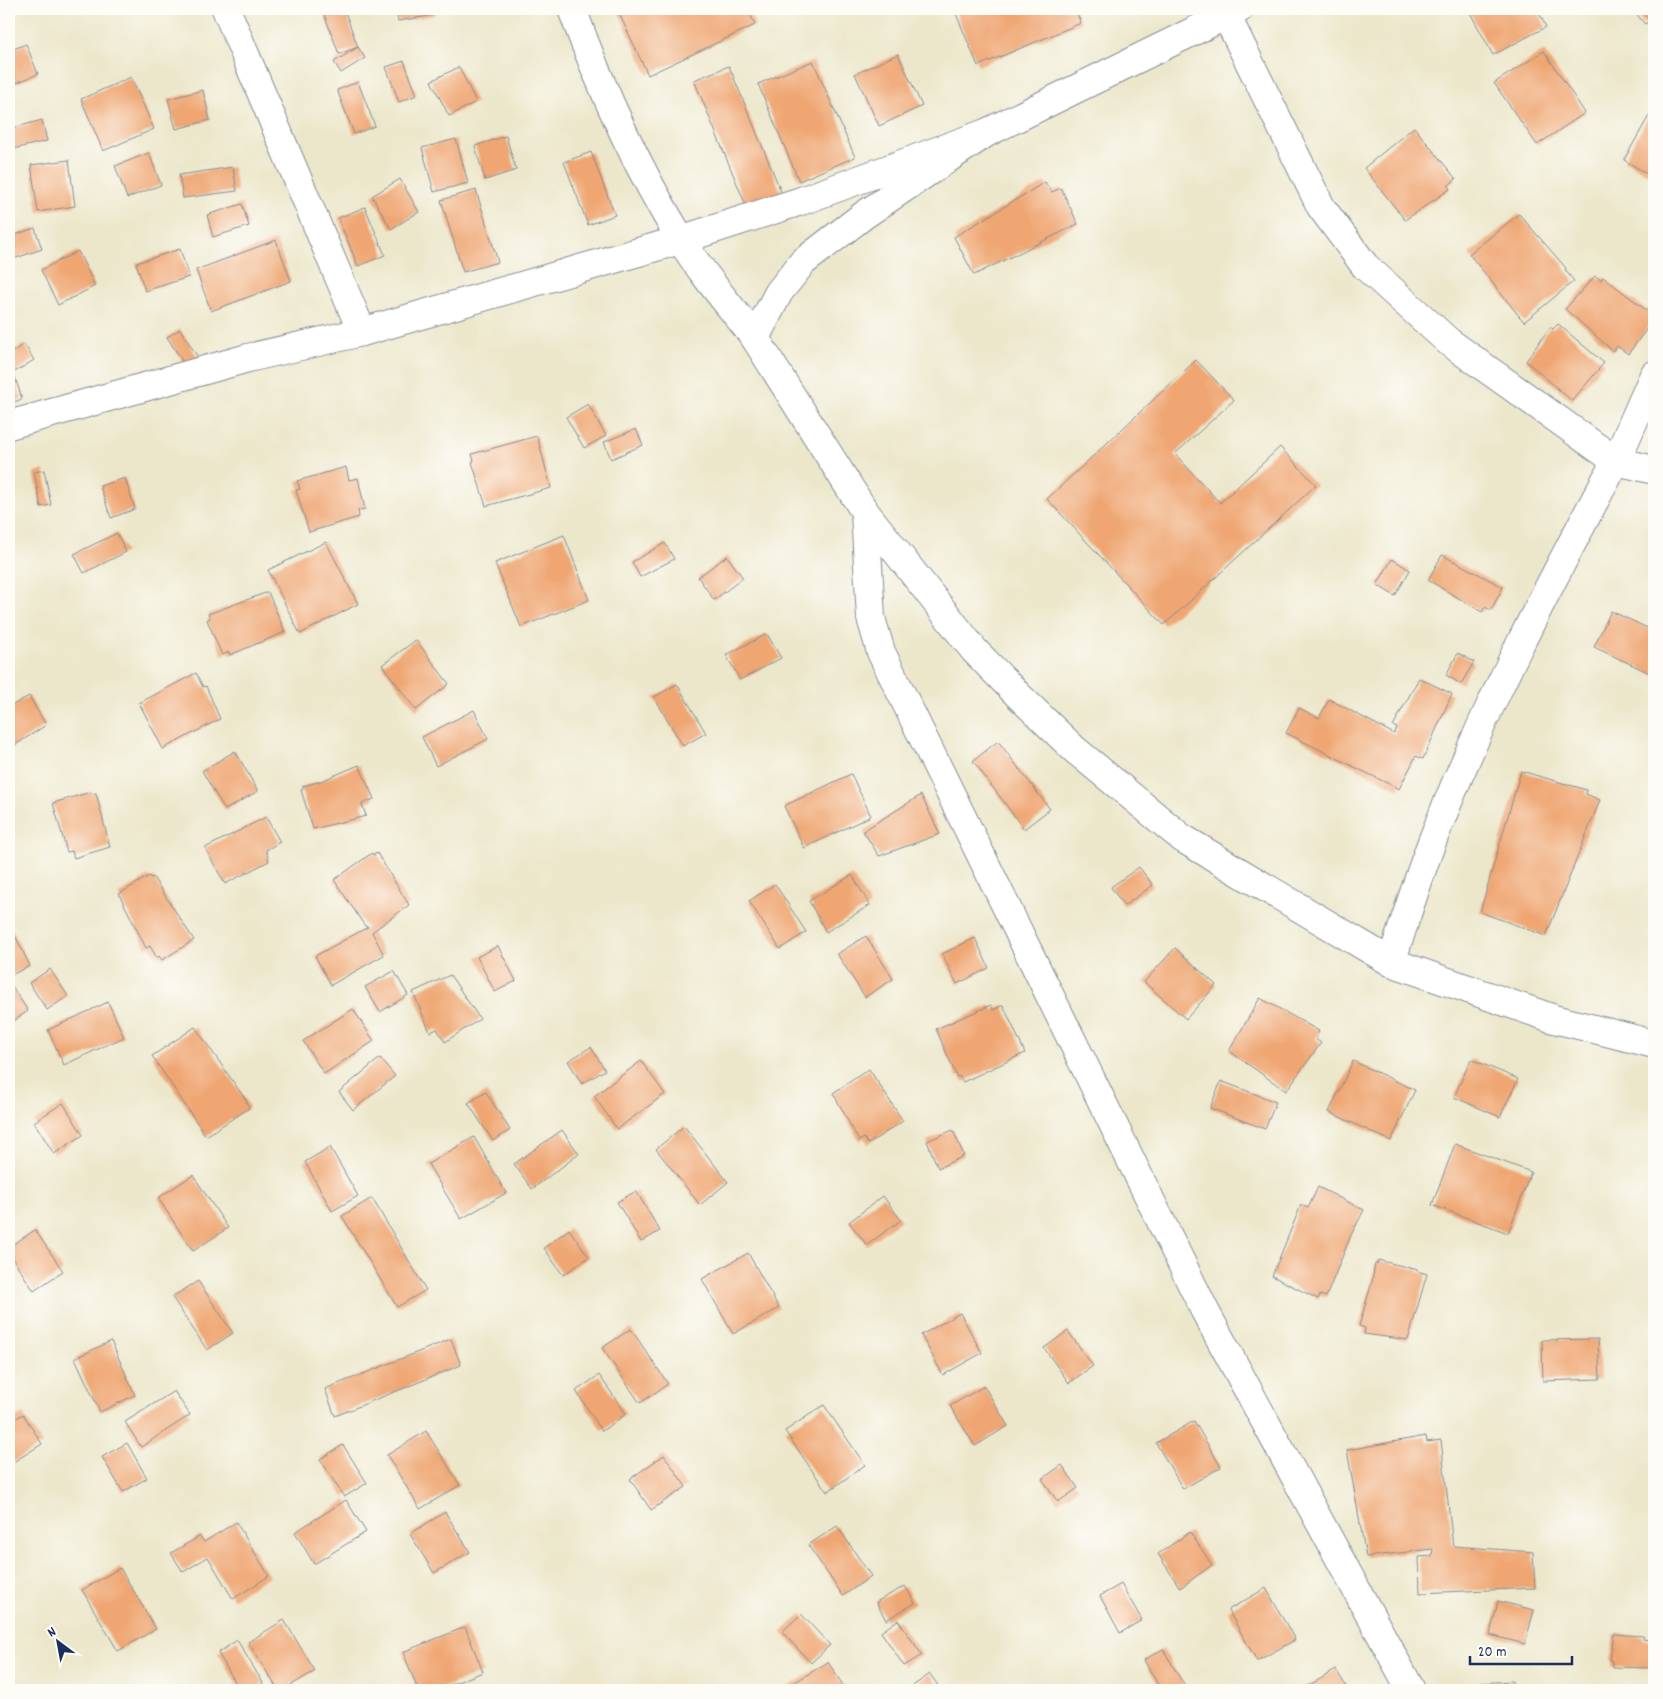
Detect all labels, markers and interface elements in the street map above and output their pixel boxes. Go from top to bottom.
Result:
north arrow [32,1616,82,1666]
text: N [44,1622,60,1643]
scale bar [1470,1634,1573,1666]
text: 20 m [1478,1642,1506,1664]

